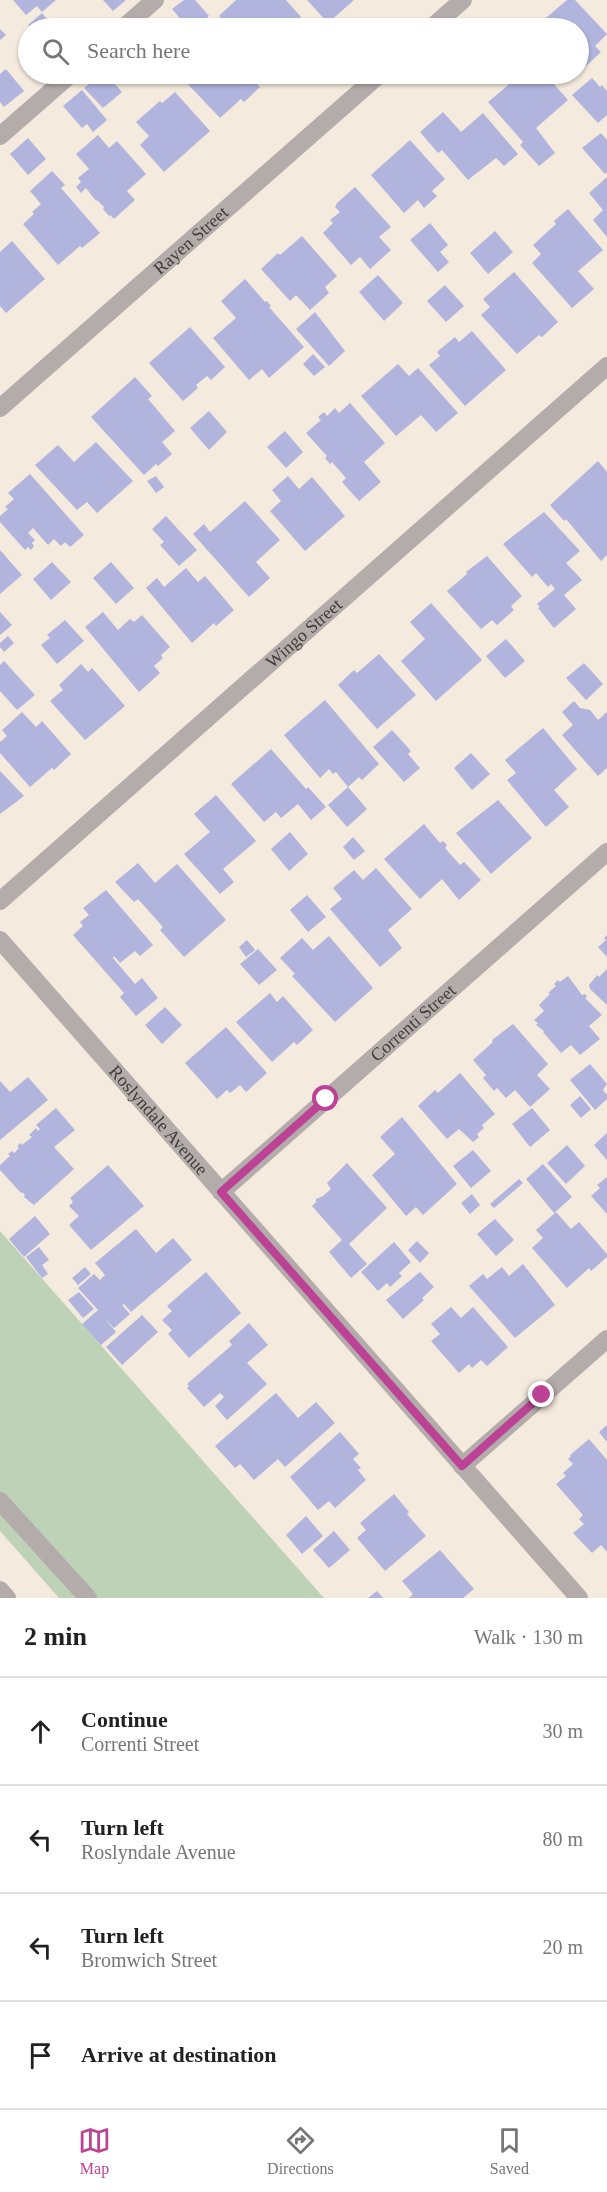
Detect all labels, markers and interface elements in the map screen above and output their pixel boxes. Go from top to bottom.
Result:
search box [18,18,589,84]
icon: search [39,35,72,68]
text: Search here [87,38,190,63]
street label: Rayen Street [149,202,232,278]
street label: Wingo Street [262,594,346,672]
street label: Correnti Street [366,980,460,1066]
street label: Roslyndale Avenue [105,1061,212,1179]
route start [312,1085,338,1111]
route end [528,1381,554,1407]
text: 2 min [24,1622,87,1651]
text: Walk · 130 m [474,1626,583,1648]
text: Continue [81,1707,168,1732]
icon: ahead [24,1715,57,1748]
text: 30 m [542,1720,583,1742]
text: Correnti Street [81,1733,199,1755]
text: Turn left [81,1815,164,1840]
icon: left [24,1823,57,1856]
text: 80 m [542,1828,583,1850]
text: Roslyndale Avenue [81,1841,236,1863]
text: Turn left [81,1923,164,1948]
icon: left [24,1931,57,1964]
text: 20 m [542,1936,583,1958]
text: Bromwich Street [81,1949,217,1971]
icon: arrive [24,2039,57,2072]
text: Arrive at destination [81,2042,277,2067]
tab: Map [78,2124,111,2178]
tab: Directions [267,2124,334,2178]
tab: Saved [490,2124,529,2178]

